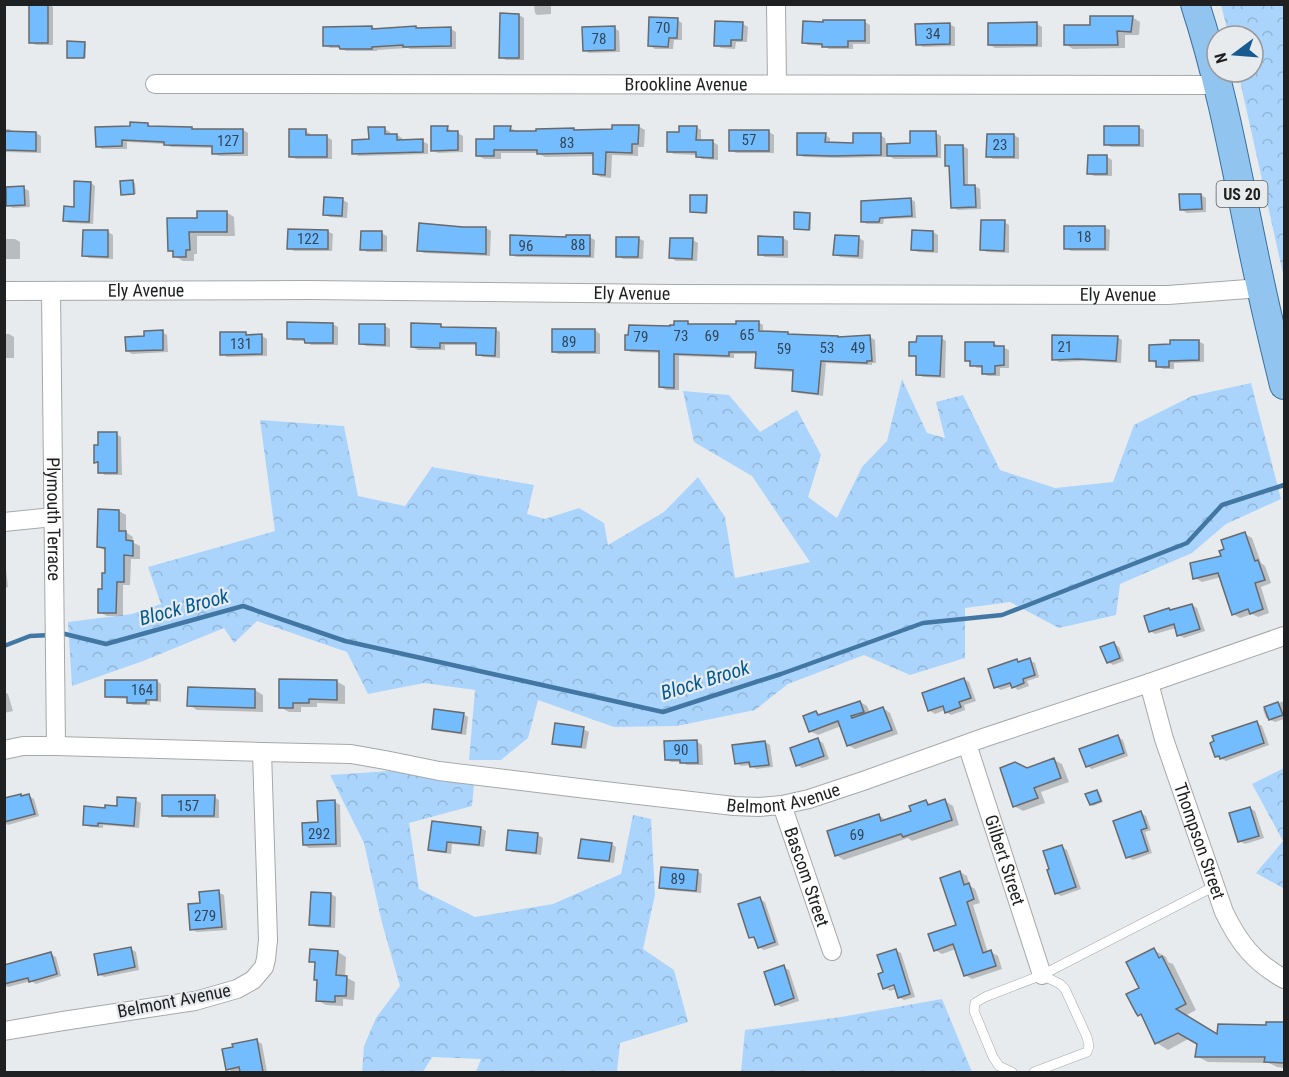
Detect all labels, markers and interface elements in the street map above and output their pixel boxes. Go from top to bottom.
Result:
house number: 70 [656,19,670,37]
north arrow [1205,24,1265,84]
house number: 34 [926,25,940,43]
house number: 78 [592,30,606,48]
text: N [1211,51,1232,65]
street label: Brookline Avenue [625,73,747,95]
house number: 57 [742,131,756,149]
house number: 127 [217,132,239,150]
house number: 83 [560,134,574,152]
house number: 23 [993,136,1007,154]
road number: US 20 [1216,181,1268,207]
house number: 18 [1077,228,1091,246]
house number: 122 [297,230,319,248]
house number: 88 [571,236,585,254]
house number: 96 [519,237,533,255]
street label: Ely Avenue [108,279,184,301]
street label: Ely Avenue [594,282,670,304]
street label: Ely Avenue [1080,284,1156,305]
house number: 65 [740,326,754,344]
house number: 73 [674,327,688,345]
house number: 69 [705,327,719,345]
house number: 79 [634,328,648,346]
house number: 89 [562,333,576,351]
house number: 131 [230,335,252,353]
house number: 21 [1058,338,1072,356]
house number: 53 [820,339,834,357]
house number: 49 [851,339,865,357]
house number: 59 [777,340,791,358]
street label: Plymouth Terrace [43,457,65,581]
water label: Block Brook [137,583,233,630]
water label: Block Brook [658,655,753,705]
house number: 164 [131,681,153,699]
house number: 90 [674,741,688,759]
street label: Belmont Avenue [726,778,843,817]
street label: Thompson Street [1170,780,1230,902]
house number: 157 [177,797,199,815]
street label: Gilbert Street [981,812,1030,908]
street label: Bascom Street [780,824,834,929]
house number: 292 [308,825,330,843]
house number: 69 [850,826,864,844]
house number: 89 [671,870,685,888]
house number: 279 [194,907,216,925]
street label: Belmont Avenue [115,979,232,1022]

